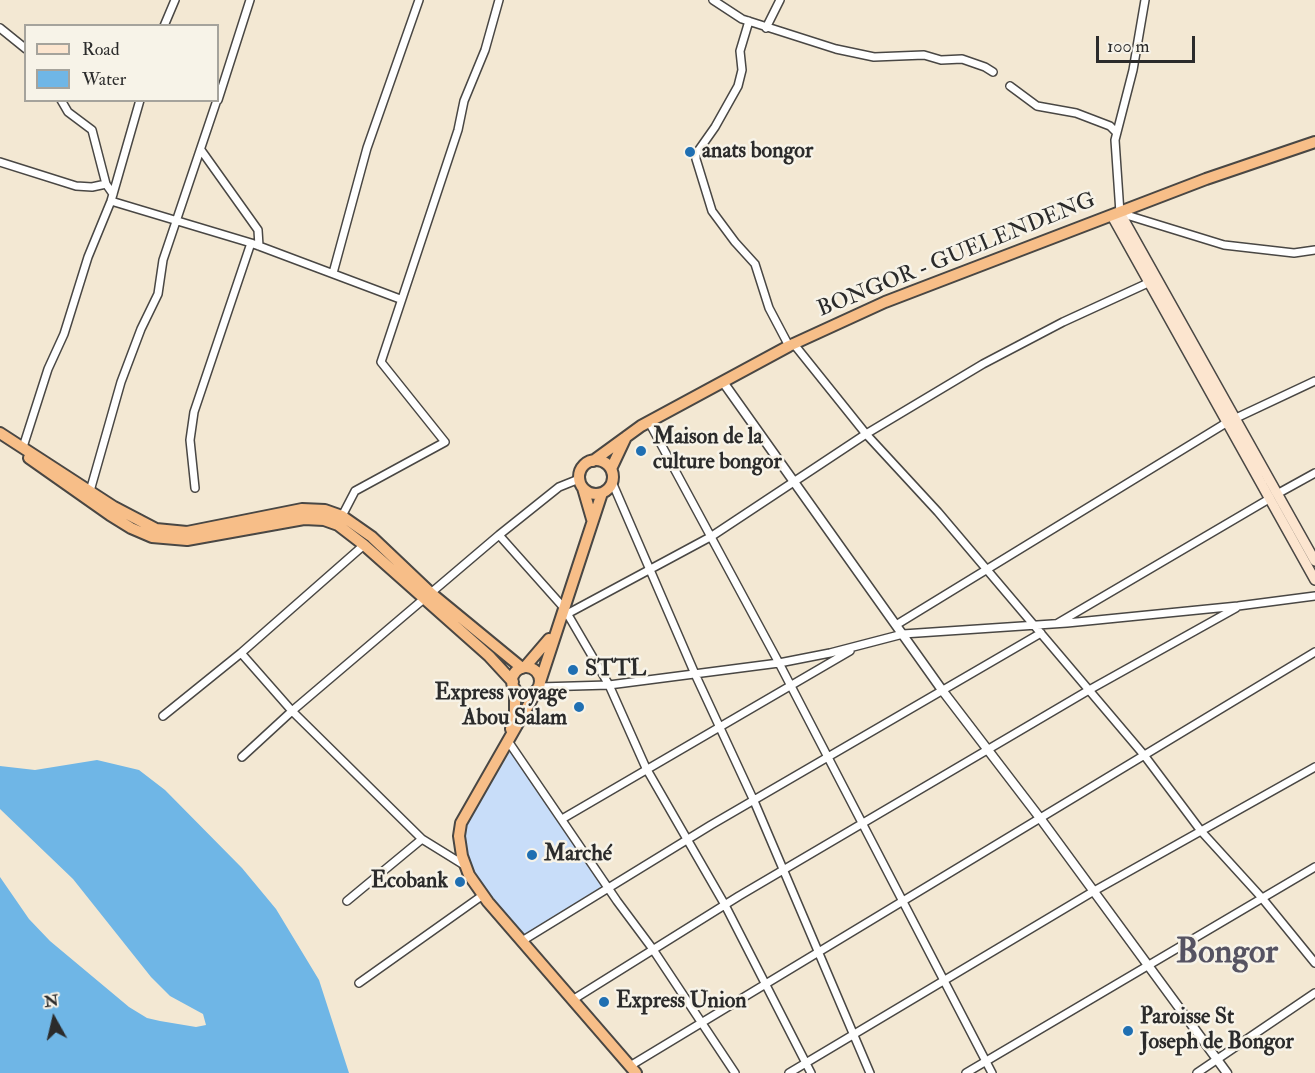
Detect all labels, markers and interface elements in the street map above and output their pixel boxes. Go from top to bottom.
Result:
legend [24,24,219,102]
scale bar [1099,24,1198,62]
text: 100 m [1107,35,1150,58]
text: Road [82,38,120,61]
text: Water [82,68,126,91]
place label: anats bongor [702,139,813,165]
marker: anats bongor [683,145,697,159]
street label: BONGOR - GUELENDENG [814,188,1100,324]
place label: Maison de la culture bongor [653,425,782,476]
marker: Maison de la culture bongor [634,444,648,458]
place label: STTL [585,657,646,683]
marker: STTL [566,663,580,677]
place label: Express voyage Abou Salam [435,681,567,732]
marker: Express voyage Abou Salam [572,700,586,714]
place label: Marché [544,842,612,868]
marker: Marché [525,848,539,862]
place label: Ecobank [371,869,448,895]
marker: Ecobank [453,875,467,889]
district label: Bongor [1176,935,1278,975]
north arrow [24,989,84,1049]
place label: Express Union [616,989,747,1015]
text: N [43,990,60,1012]
marker: Express Union [597,995,611,1009]
place label: Paroisse St Joseph de Bongor [1140,1005,1294,1056]
marker: Paroisse St Joseph de Bongor [1121,1024,1135,1038]

